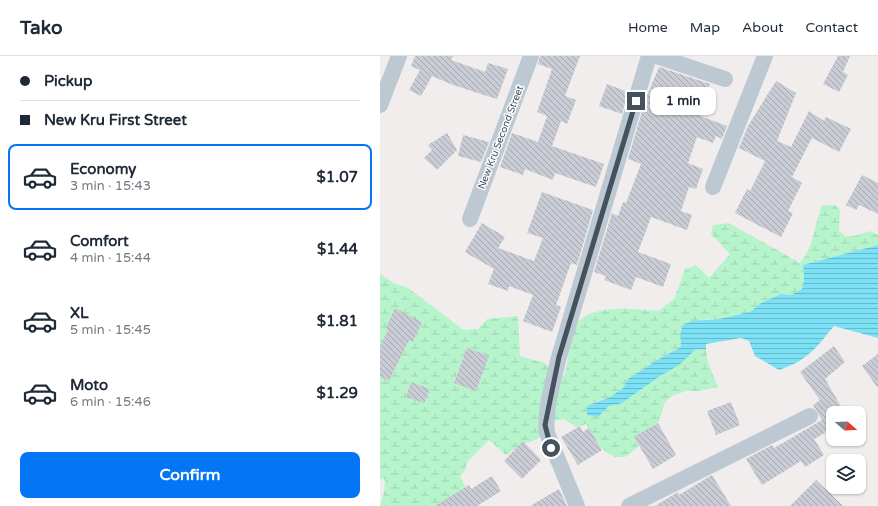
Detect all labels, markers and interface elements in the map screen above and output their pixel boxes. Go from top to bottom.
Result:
text: Tako [20,17,62,39]
text: Home [628,19,668,36]
text: Map [690,19,720,36]
text: About [742,19,784,36]
text: Contact [806,19,858,36]
text: Pickup [44,72,92,90]
street label: New Kru Second Street [476,84,526,191]
callout: 1 min [650,87,716,115]
route end [627,92,645,110]
text: 1 min [666,93,700,109]
text: New Kru First Street [44,111,187,129]
icon: car [22,159,58,195]
text: Economy [70,160,136,178]
text: $1.07 [317,168,358,186]
text: 3 min · 15:43 [70,178,151,194]
icon: car [22,231,58,267]
text: Comfort [70,232,129,250]
text: $1.44 [317,240,358,258]
text: 4 min · 15:44 [70,250,151,266]
icon: car [22,303,58,339]
text: XL [70,304,89,322]
text: $1.81 [317,312,358,330]
text: 5 min · 15:45 [70,322,151,338]
icon: car [22,375,58,411]
text: Moto [70,376,108,394]
text: $1.29 [317,384,358,402]
text: 6 min · 15:46 [70,394,151,410]
north arrow [826,406,866,446]
map controls [826,406,866,494]
route start [542,439,560,457]
button: Confirm [20,452,360,498]
button: layers [826,454,866,494]

